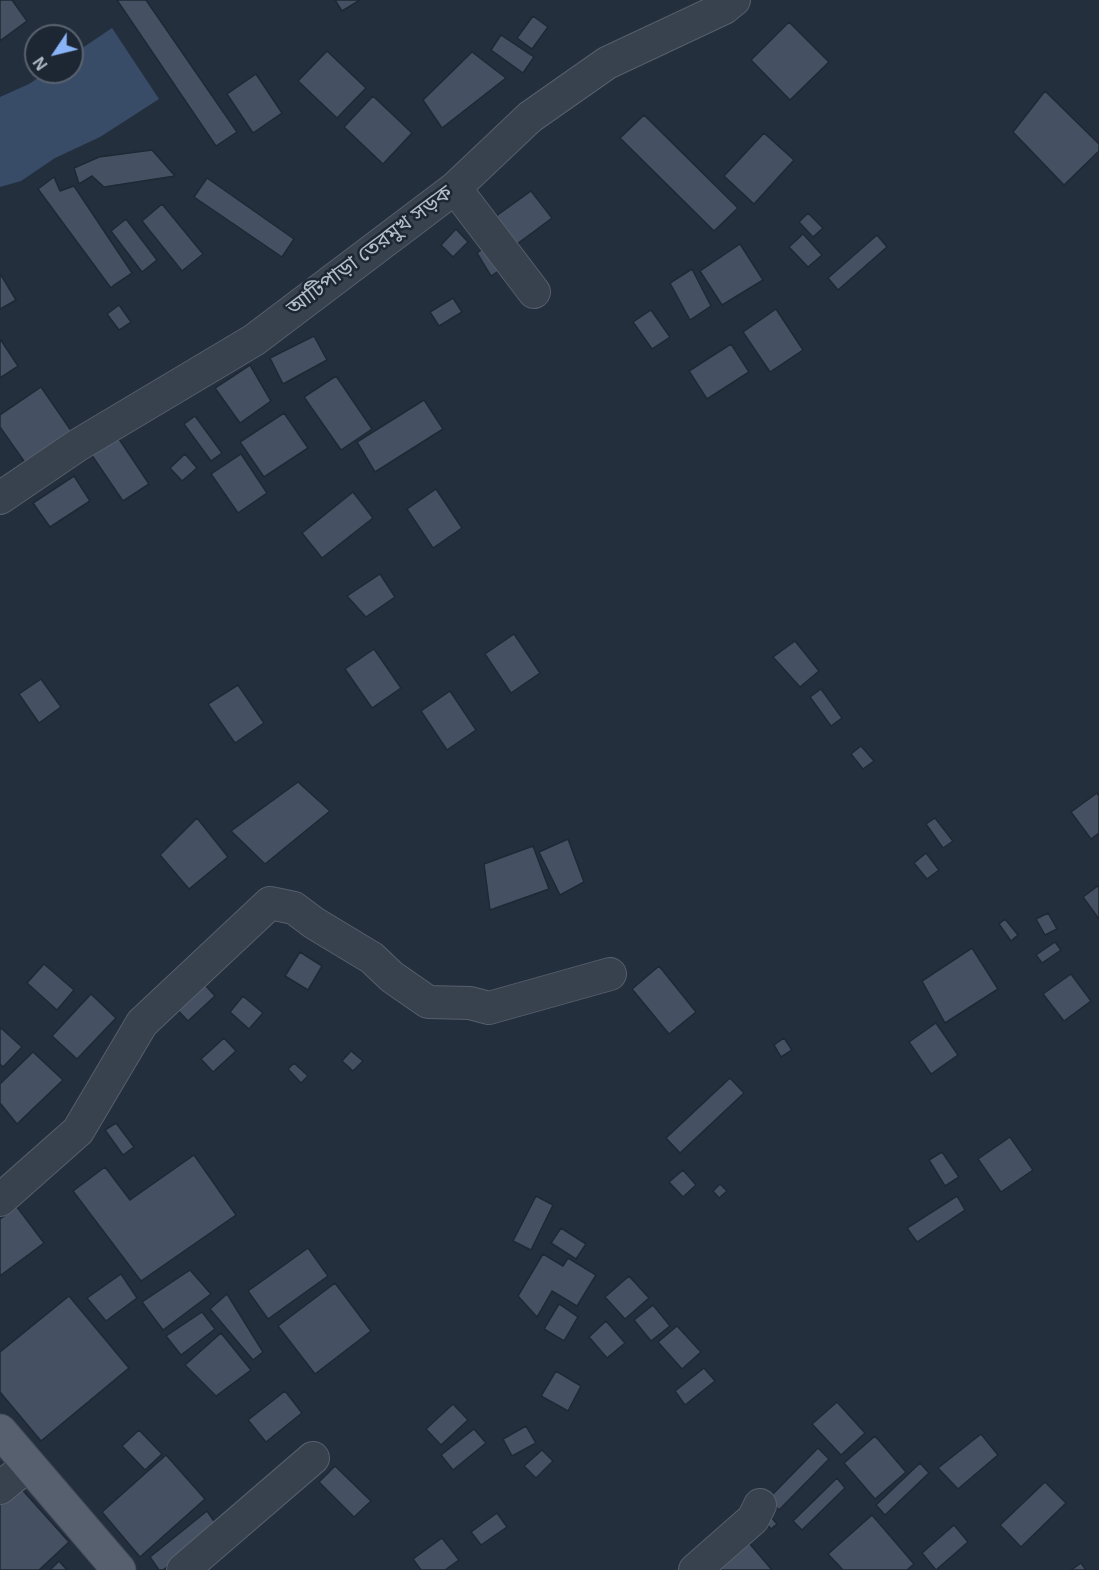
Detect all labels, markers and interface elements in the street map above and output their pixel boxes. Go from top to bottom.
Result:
north arrow [24,24,84,84]
text: N [30,54,51,73]
street label: আটিপাড়া তেরমুখ সড়ক [282,180,458,322]

